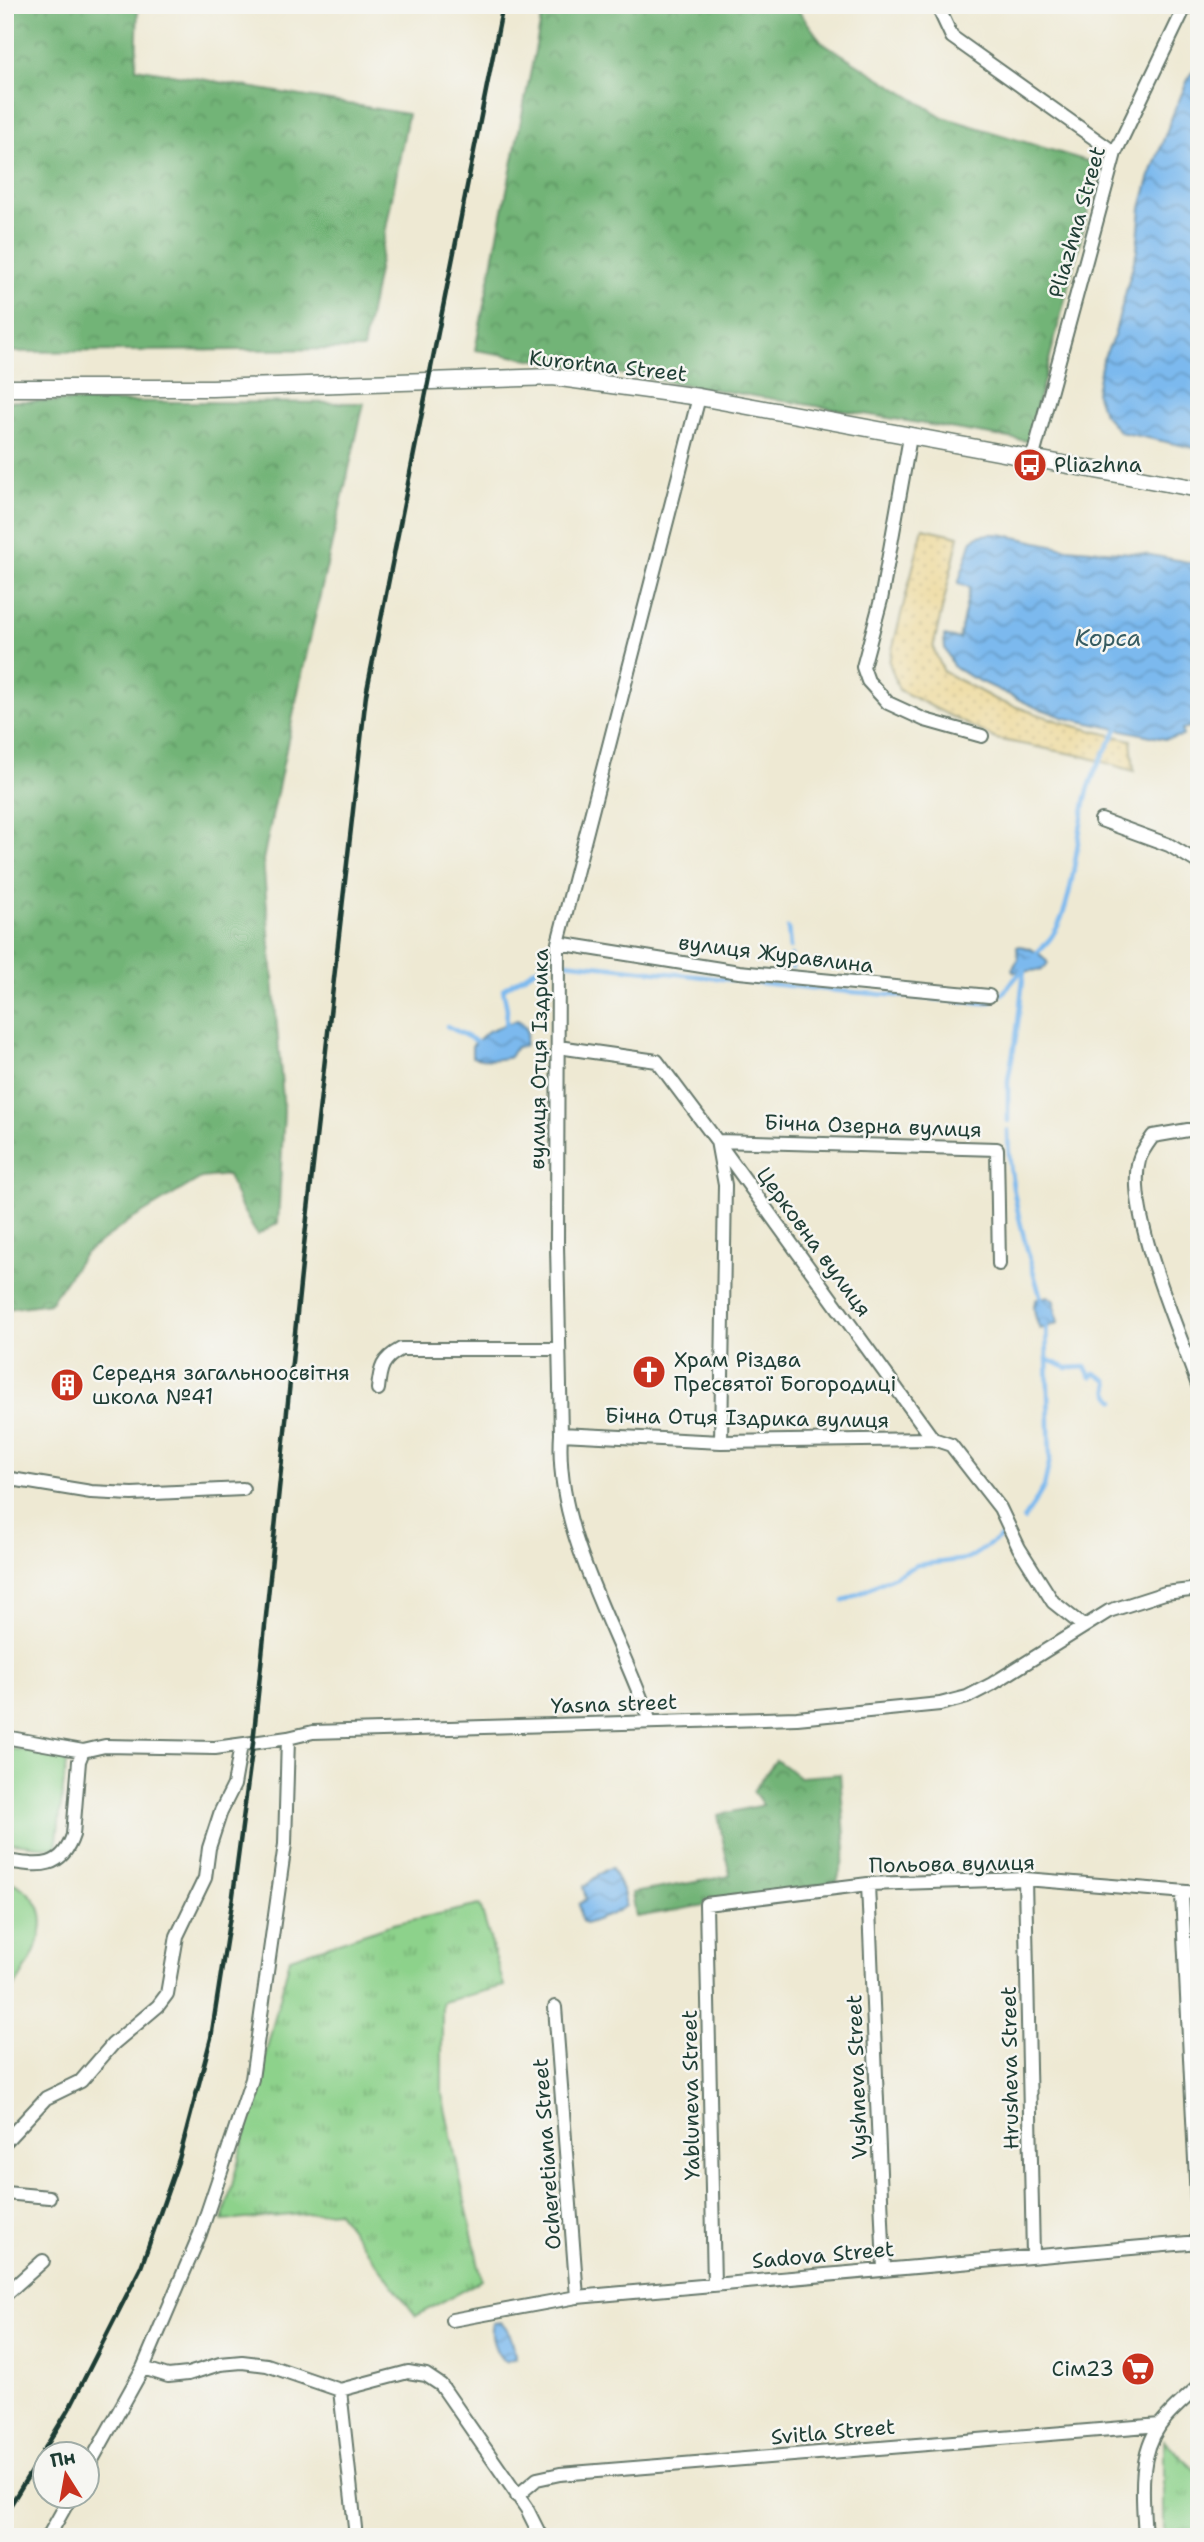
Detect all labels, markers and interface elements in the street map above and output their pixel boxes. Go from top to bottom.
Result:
street label: Pliazhna Street [1042,143,1112,301]
street label: Kurortna Street [528,344,688,388]
bus stop icon: Pliazhna [1011,446,1049,484]
place label: Pliazhna [1054,451,1142,479]
water label: Корса [1075,623,1141,653]
street label: вулиця Журавлина [677,928,875,980]
street label: вулиця Отця Іздрика [523,948,555,1170]
street label: Бічна Озерна вулиця [764,1108,982,1144]
street label: Церковна вулиця [750,1161,878,1323]
place label: Храм Різдва Пресвятої Богородиці [674,1346,897,1398]
church icon: Храм Різдва Пресвятої Богородиці [630,1353,668,1391]
place label: Середня загальноосвітня школа №41 [92,1359,350,1411]
building icon: Середня загальноосвітня школа №41 [48,1366,86,1404]
street label: Бічна Отця Іздрика вулиця [605,1402,889,1434]
street label: Yasna street [550,1688,678,1720]
street label: Польова вулиця [869,1849,1035,1879]
street label: Hrusheva Street [995,1986,1025,2150]
street label: Vyshneva Street [840,1994,874,2160]
street label: Yabluneva Street [676,2009,706,2181]
street label: Ocheretiana Street [526,2057,568,2251]
street label: Sadova Street [751,2235,895,2275]
supermarket icon: Сім23 [1119,2350,1157,2388]
place label: Сім23 [1052,2355,1114,2383]
street label: Svitla Street [770,2413,896,2451]
north arrow [32,2440,102,2510]
text: Пн [48,2444,78,2473]

